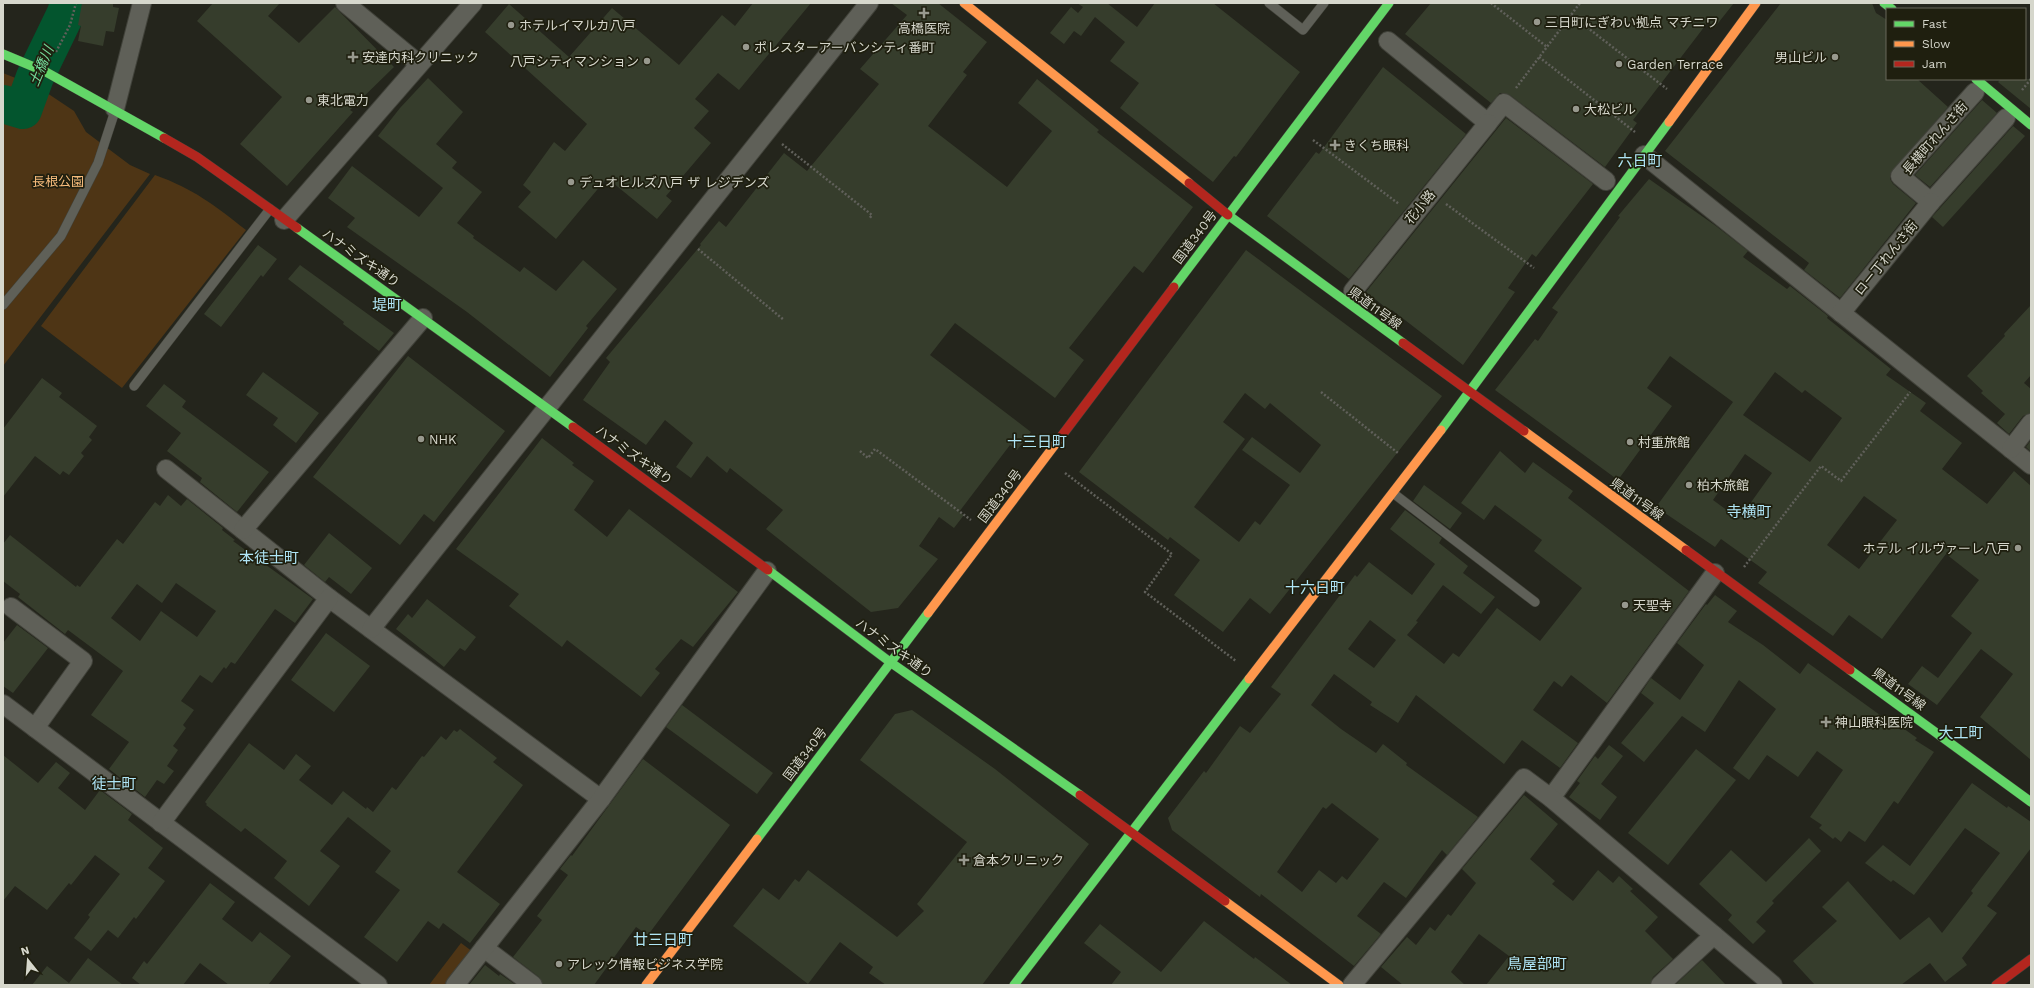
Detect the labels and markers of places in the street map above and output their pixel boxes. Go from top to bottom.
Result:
marker: 高橋医院 [918,7,930,19]
place label: 三日町にぎわい拠点 マチニワ [1545,15,1718,30]
marker: 三日町にぎわい拠点 マチニワ [1532,17,1542,27]
place label: ホテルイマルカ八戸 [519,18,636,33]
marker: ホテルイマルカ八戸 [506,20,516,30]
place label: 高橋医院 [898,21,950,36]
place label: ポレスターアーバンシティ番町 [754,40,934,55]
marker: ポレスターアーバンシティ番町 [741,42,751,52]
place label: 安達内科クリニック [362,50,479,65]
place label: 男山ビル [1775,50,1827,65]
marker: 安達内科クリニック [347,51,359,63]
marker: 男山ビル [1830,52,1840,62]
place label: 八戸シティマンション [510,54,639,69]
marker: 八戸シティマンション [642,56,652,66]
place label: Garden Terrace [1627,57,1723,72]
marker: Garden Terrace [1614,59,1624,69]
place label: 東北電力 [317,93,369,108]
marker: 東北電力 [304,95,314,105]
place label: 大松ビル [1584,102,1636,117]
marker: 大松ビル [1571,104,1581,114]
place label: きくち眼科 [1344,138,1409,153]
marker: きくち眼科 [1329,139,1341,151]
place label: デュオヒルズ八戸 ザ レジデンズ [579,175,770,190]
marker: デュオヒルズ八戸 ザ レジデンズ [566,177,576,187]
place label: NHK [429,432,457,447]
marker: NHK [416,434,426,444]
place label: 村重旅館 [1638,435,1690,450]
marker: 村重旅館 [1625,437,1635,447]
place label: 柏木旅館 [1697,478,1749,493]
marker: 柏木旅館 [1684,480,1694,490]
place label: ホテル イルヴァーレ八戸 [1863,541,2010,556]
marker: ホテル イルヴァーレ八戸 [2013,543,2023,553]
place label: 天聖寺 [1633,598,1672,613]
marker: 天聖寺 [1620,600,1630,610]
place label: 神山眼科医院 [1835,715,1913,730]
marker: 神山眼科医院 [1820,716,1832,728]
place label: 倉本クリニック [973,853,1064,868]
marker: 倉本クリニック [958,854,970,866]
place label: アレック情報ビジネス学院 [567,957,723,972]
marker: アレック情報ビジネス学院 [554,959,564,969]

